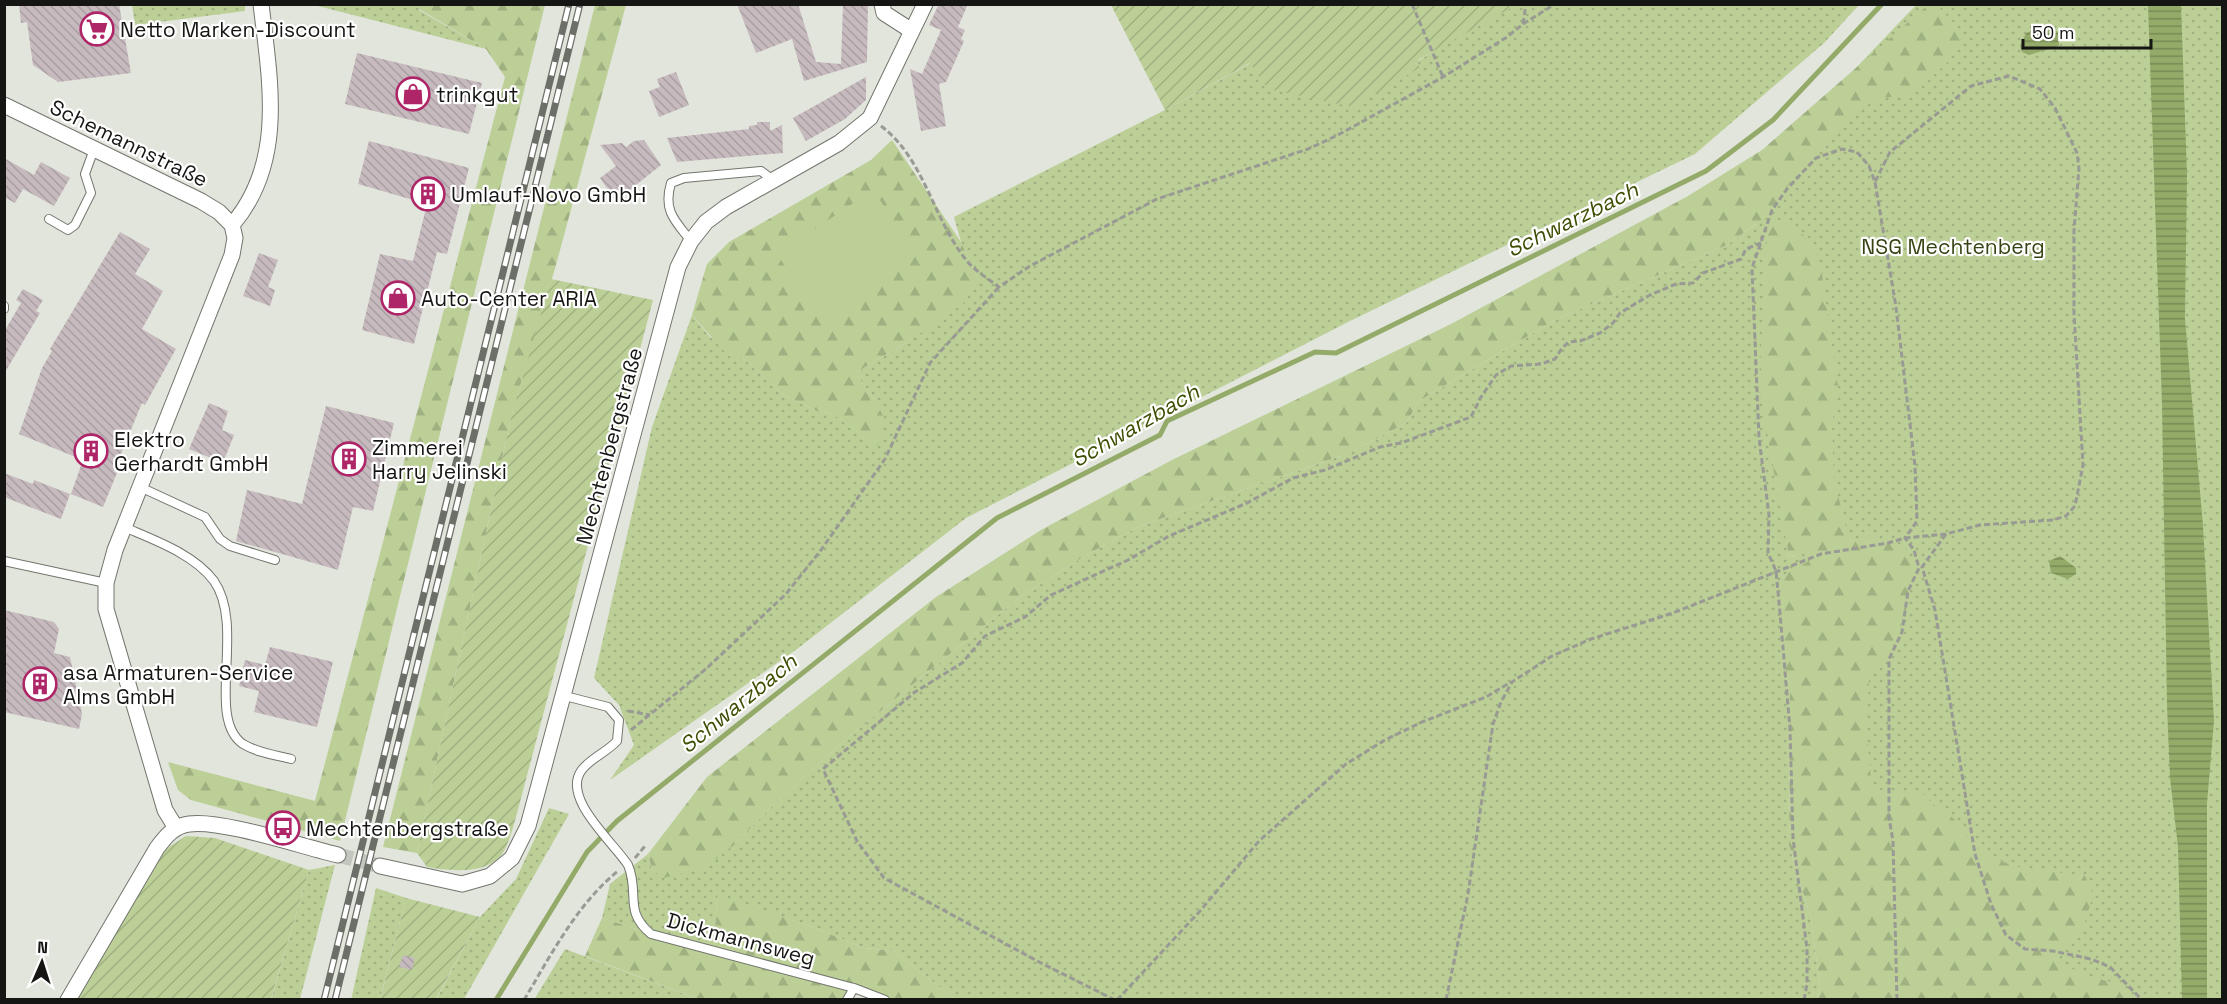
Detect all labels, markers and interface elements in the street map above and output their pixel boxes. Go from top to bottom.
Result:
supermarket icon: Netto Marken-Discount [79,11,115,47]
scale bar [2023,12,2150,50]
place label: Netto Marken-Discount [120,16,356,43]
text: 50 m [2032,21,2074,44]
shop icon: trinkgut [395,76,431,112]
place label: trinkgut [436,81,518,108]
street label: Schemannstraße [46,93,212,193]
water label: Schwarzbach [1502,175,1643,263]
building icon: Umlauf-Novo GmbH [410,176,446,212]
place label: Umlauf-Novo GmbH [451,181,646,208]
park label: NSG Mechtenberg [1861,233,2045,260]
shop icon: Auto-Center ARIA [380,280,416,316]
place label: Auto-Center ARIA [421,285,597,312]
street label: Mechtenbergstraße [570,344,648,548]
water label: Schwarzbach [1066,377,1204,473]
place label: Elektro Gerhardt GmbH [114,426,269,477]
building icon: Elektro Gerhardt GmbH [73,433,109,469]
place label: Zimmerei Harry Jelinski [372,434,507,485]
building icon: Zimmerei Harry Jelinski [331,441,367,477]
water label: Schwarzbach [674,647,803,759]
place label: asa Armaturen-Service Alms GmbH [63,659,293,710]
building icon: asa Armaturen-Service Alms GmbH [22,666,58,702]
bus stop icon: Mechtenbergstraße [265,810,301,846]
place label: Mechtenbergstraße [306,815,509,842]
street label: Dickmannsweg [664,906,818,972]
north arrow [12,932,72,992]
text: N [37,937,49,958]

